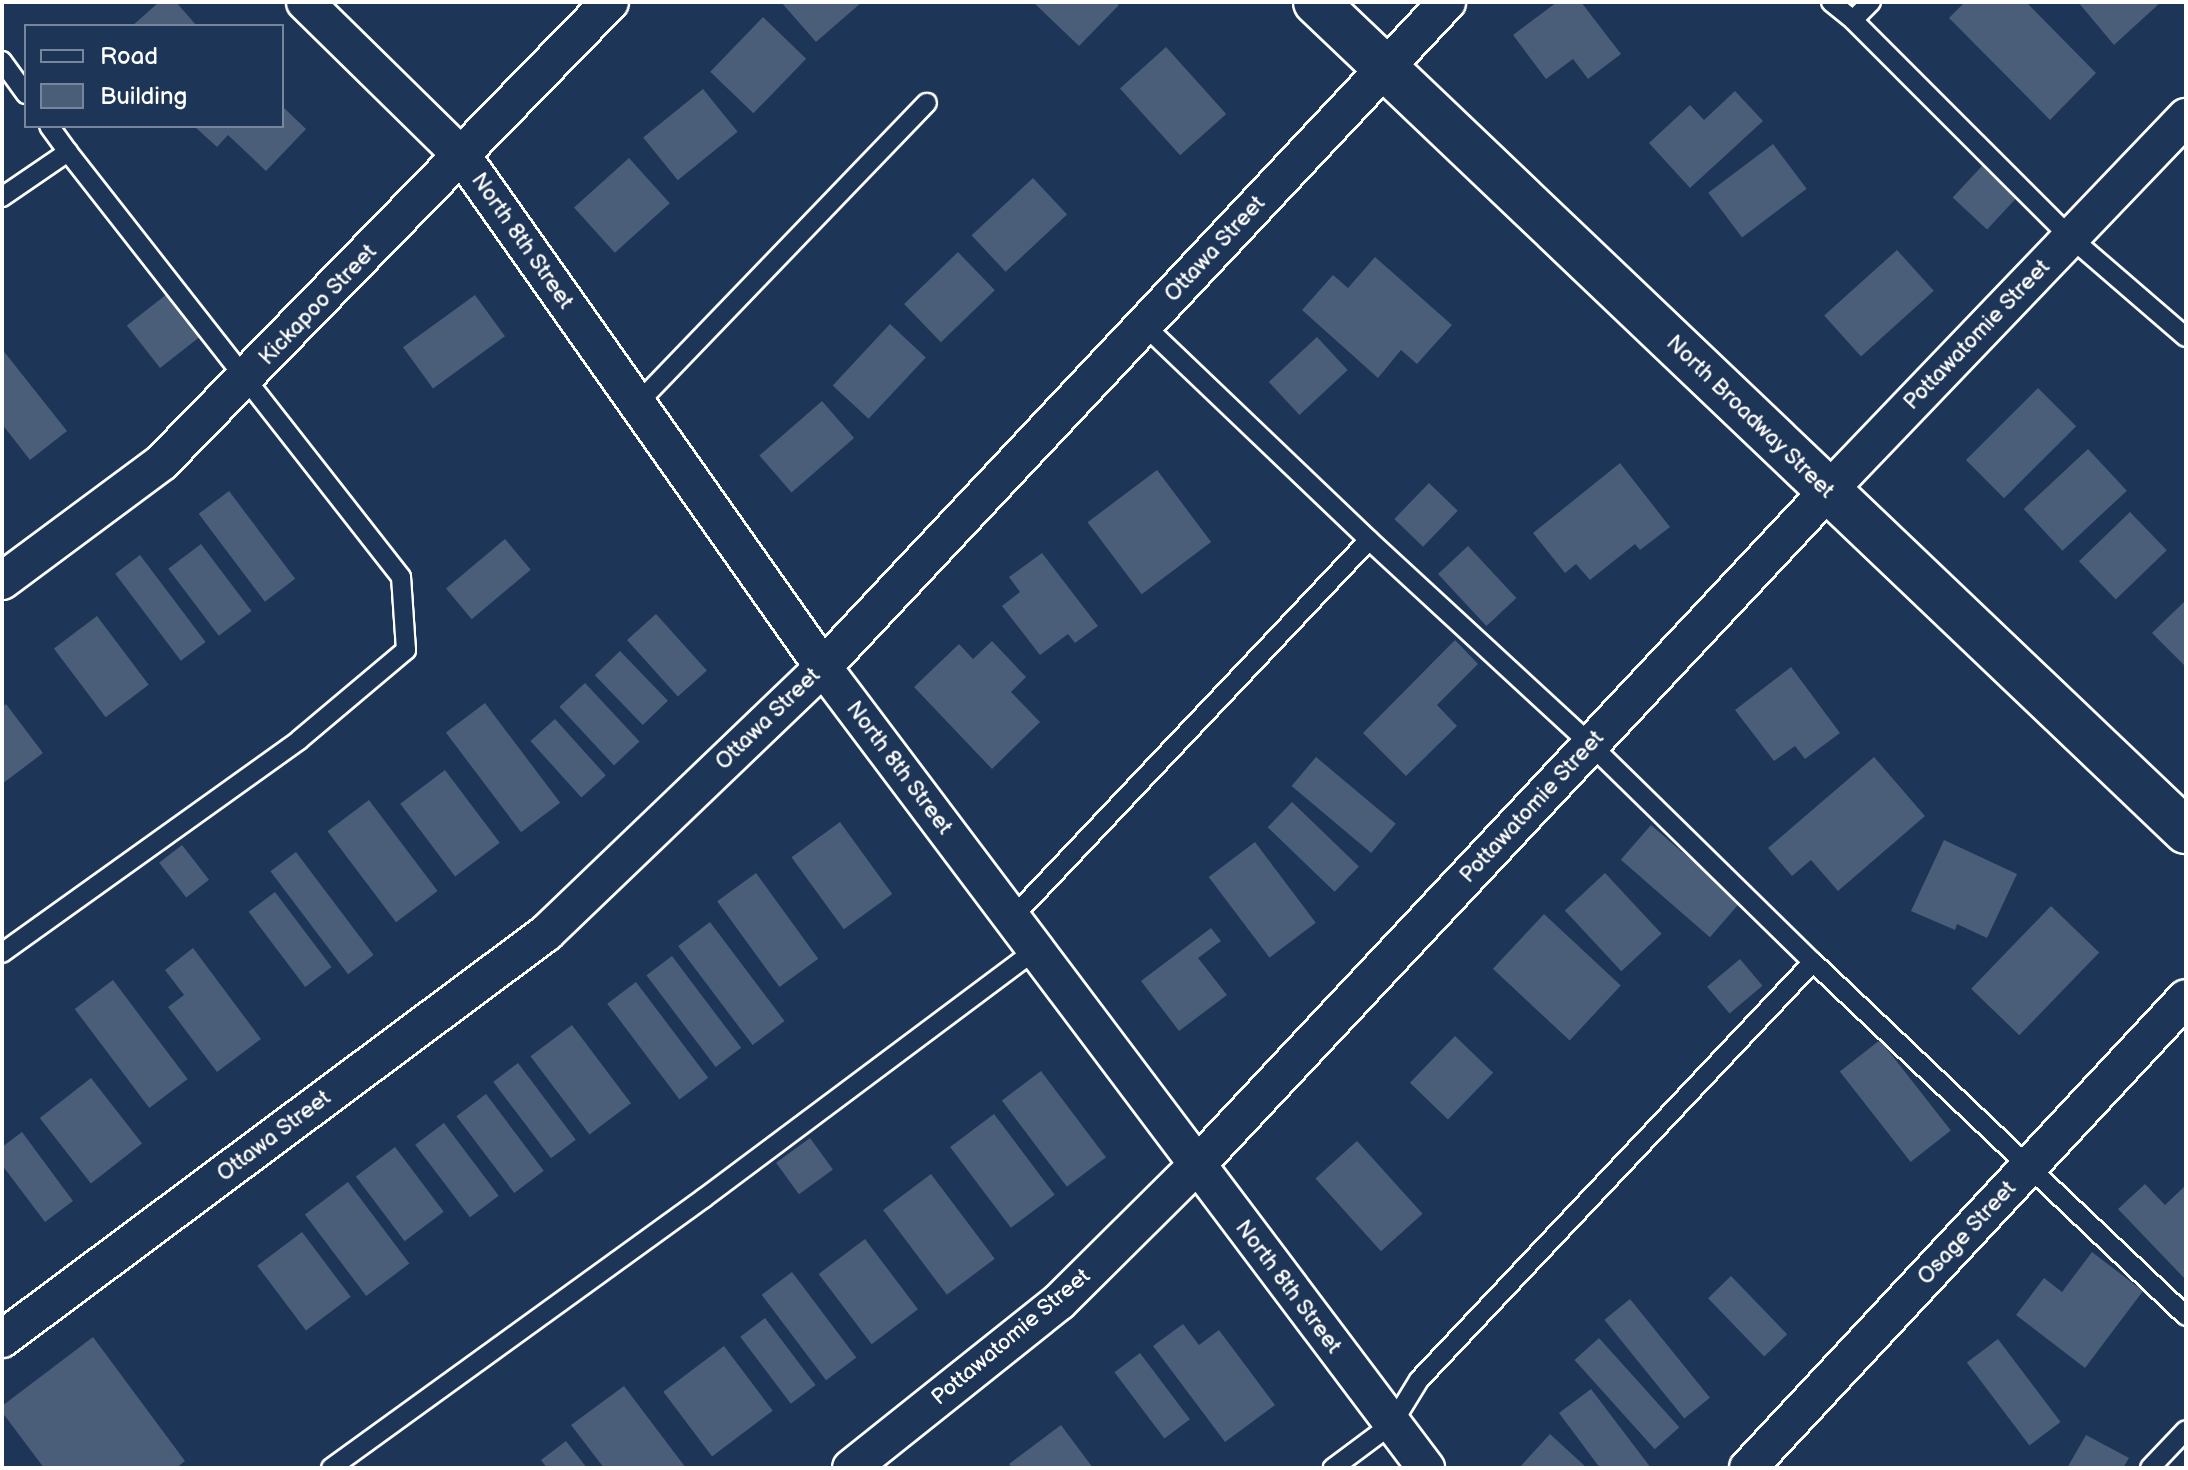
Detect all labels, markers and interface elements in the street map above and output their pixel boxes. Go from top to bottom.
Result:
legend [24,24,284,128]
text: Road [100,42,158,71]
text: Building [100,82,187,111]
street label: North 8th Street [465,168,579,314]
street label: Ottawa Street [1159,190,1271,308]
street label: Kickapoo Street [254,239,382,371]
street label: Pottawatomie Street [1898,254,2056,416]
street label: North Broadway Street [1660,329,1840,505]
street label: Ottawa Street [710,662,826,776]
street label: North 8th Street [840,696,958,840]
street label: Pottawatomie Street [1455,725,1609,889]
street label: Ottawa Street [212,1085,336,1187]
street label: Osage Street [1912,1176,2022,1290]
street label: North 8th Street [1229,1215,1347,1359]
street label: Pottawatomie Street [926,1263,1096,1411]

